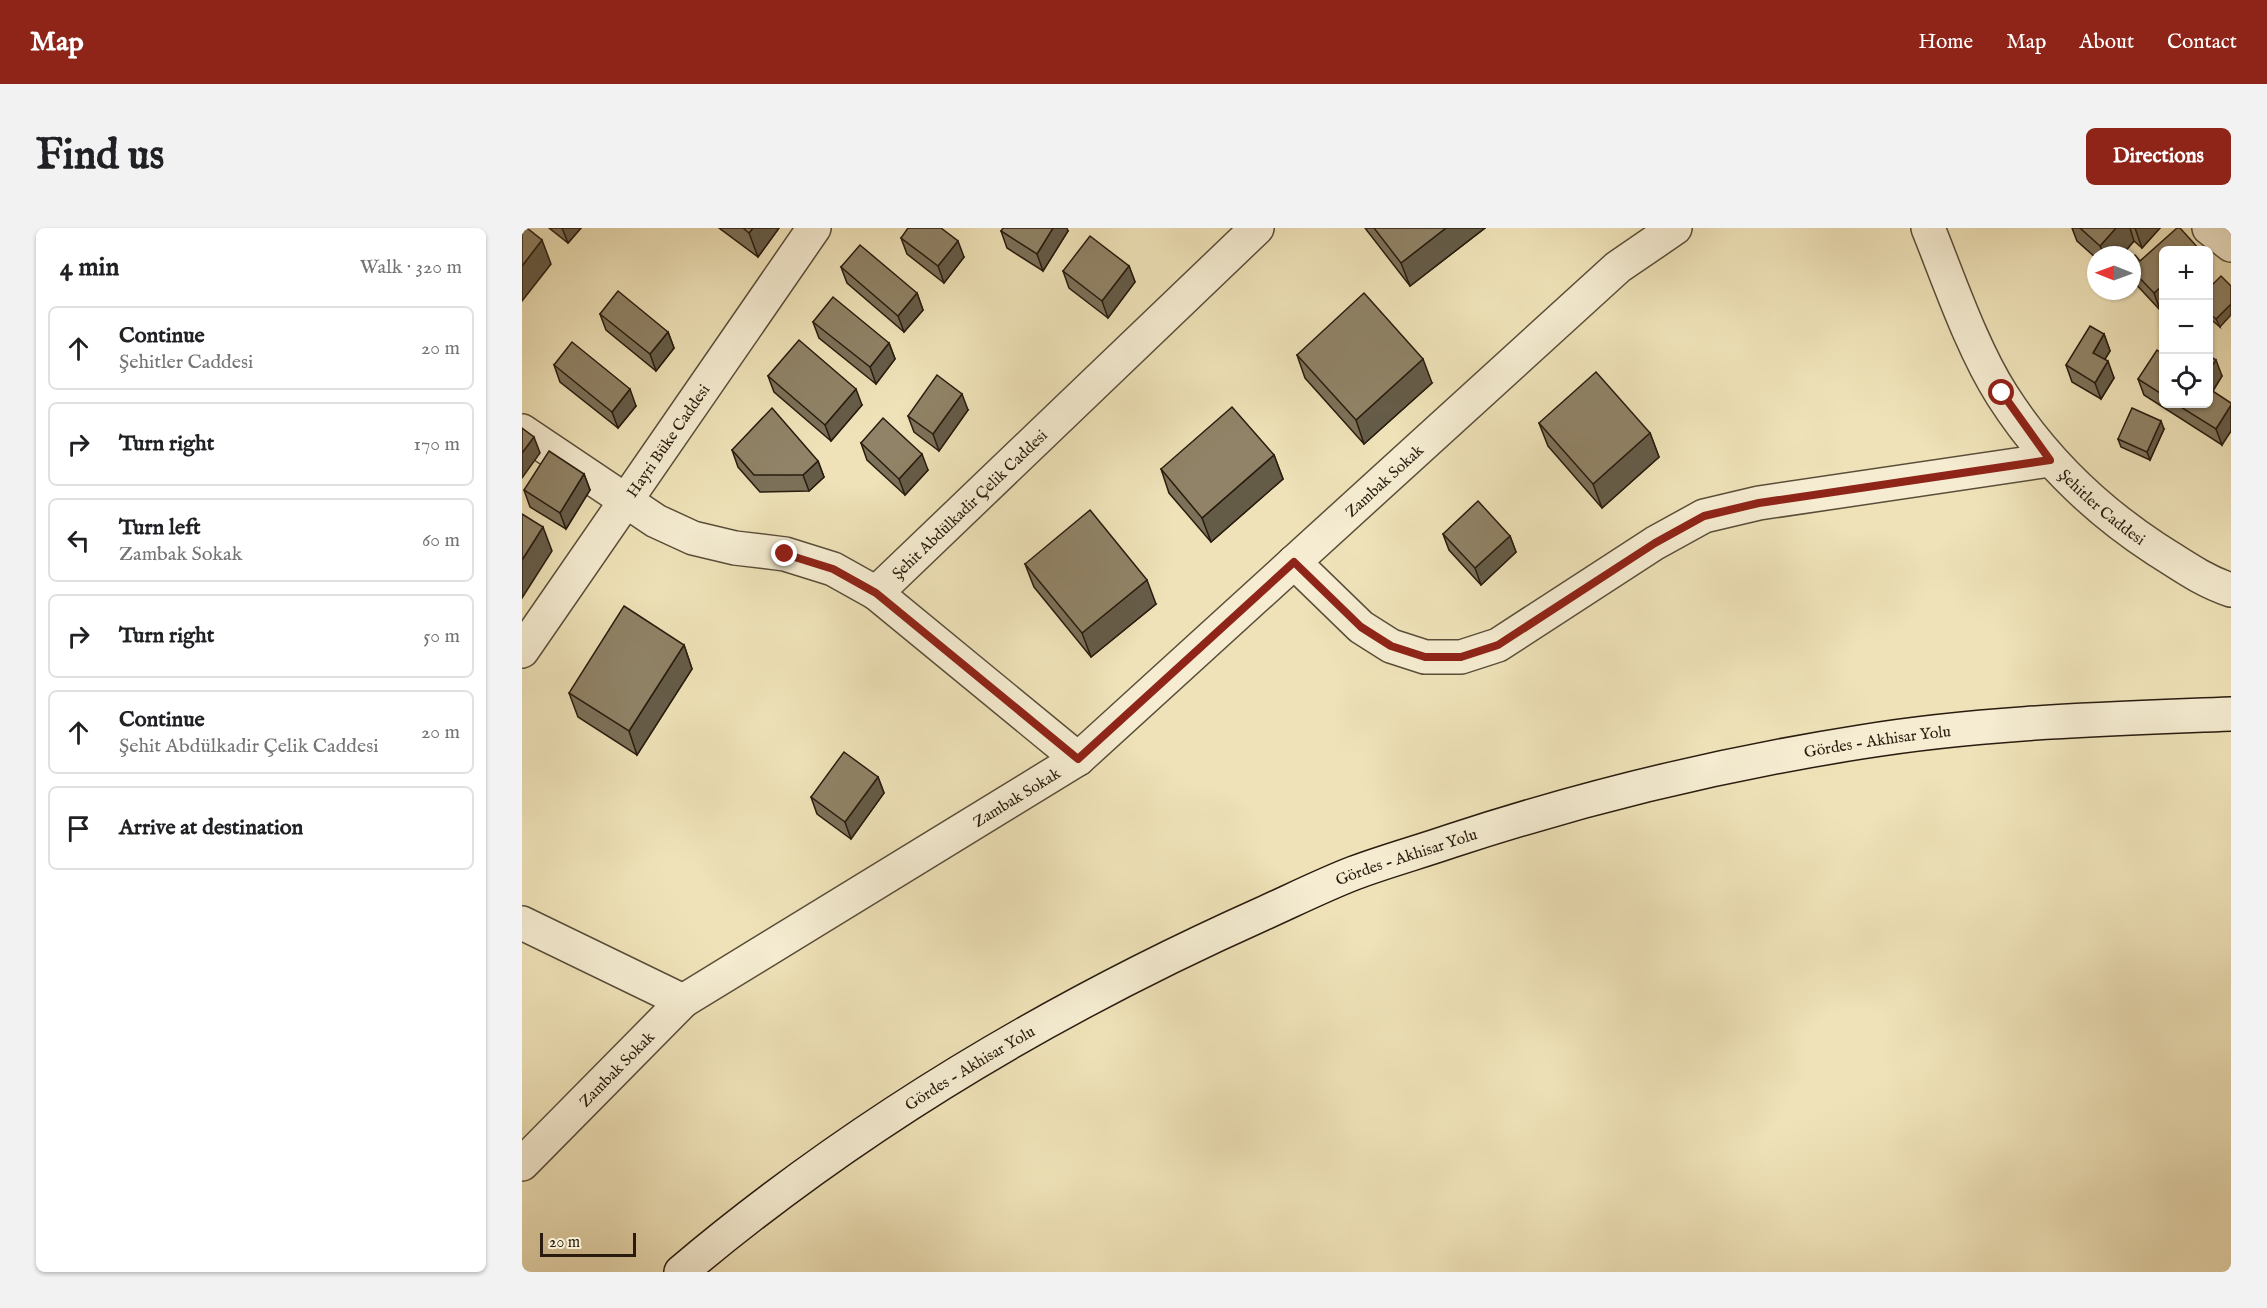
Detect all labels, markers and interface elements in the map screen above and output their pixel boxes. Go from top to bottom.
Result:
text: Map [30,25,84,60]
text: Home [1918,29,1973,56]
text: Map [2006,29,2046,56]
text: About [2079,29,2134,56]
text: Contact [2167,29,2237,56]
button: Directions [2086,128,2231,185]
text: Find us [36,130,164,183]
north arrow [2087,246,2141,300]
map controls [2159,246,2213,408]
button: + [2159,246,2213,300]
text: 4 min [60,251,119,284]
text: Walk · 320 m [360,255,462,280]
button: − [2159,300,2213,354]
text: Continue [119,322,205,350]
icon: ahead [62,332,95,365]
text: 20 m [421,336,460,361]
text: Şehitler Caddesi [119,350,253,375]
button: locate [2159,354,2213,408]
route start [1988,379,2014,405]
street label: Hayri Büke Caddesi [623,381,715,502]
street label: Şehit Abdülkadir Çelik Caddesi [888,426,1052,584]
icon: right [62,428,95,461]
text: Turn right [119,430,214,458]
text: 170 m [414,432,460,457]
street label: Zambak Sokak [1342,441,1429,523]
street label: Şehitler Caddesi [2054,466,2149,551]
text: Turn left [119,514,201,542]
icon: left [62,524,95,557]
text: 60 m [422,528,460,553]
route end [771,540,797,566]
text: Zambak Sokak [119,542,242,567]
icon: right [62,620,95,653]
text: Turn right [119,622,214,650]
text: 50 m [423,624,460,649]
text: Continue [119,706,205,734]
icon: ahead [62,716,95,749]
text: 20 m [421,720,460,745]
street label: Gördes - Akhisar Yolu [1802,722,1952,763]
text: Şehit Abdülkadir Çelik Caddesi [119,734,379,759]
street label: Zambak Sokak [970,764,1065,833]
icon: arrive [62,812,95,845]
text: Arrive at destination [119,814,303,842]
street label: Gördes - Akhisar Yolu [1333,825,1480,891]
street label: Gördes - Akhisar Yolu [902,1022,1039,1116]
street label: Zambak Sokak [576,1028,660,1112]
scale bar [540,1230,636,1258]
text: 20 m [549,1233,580,1253]

